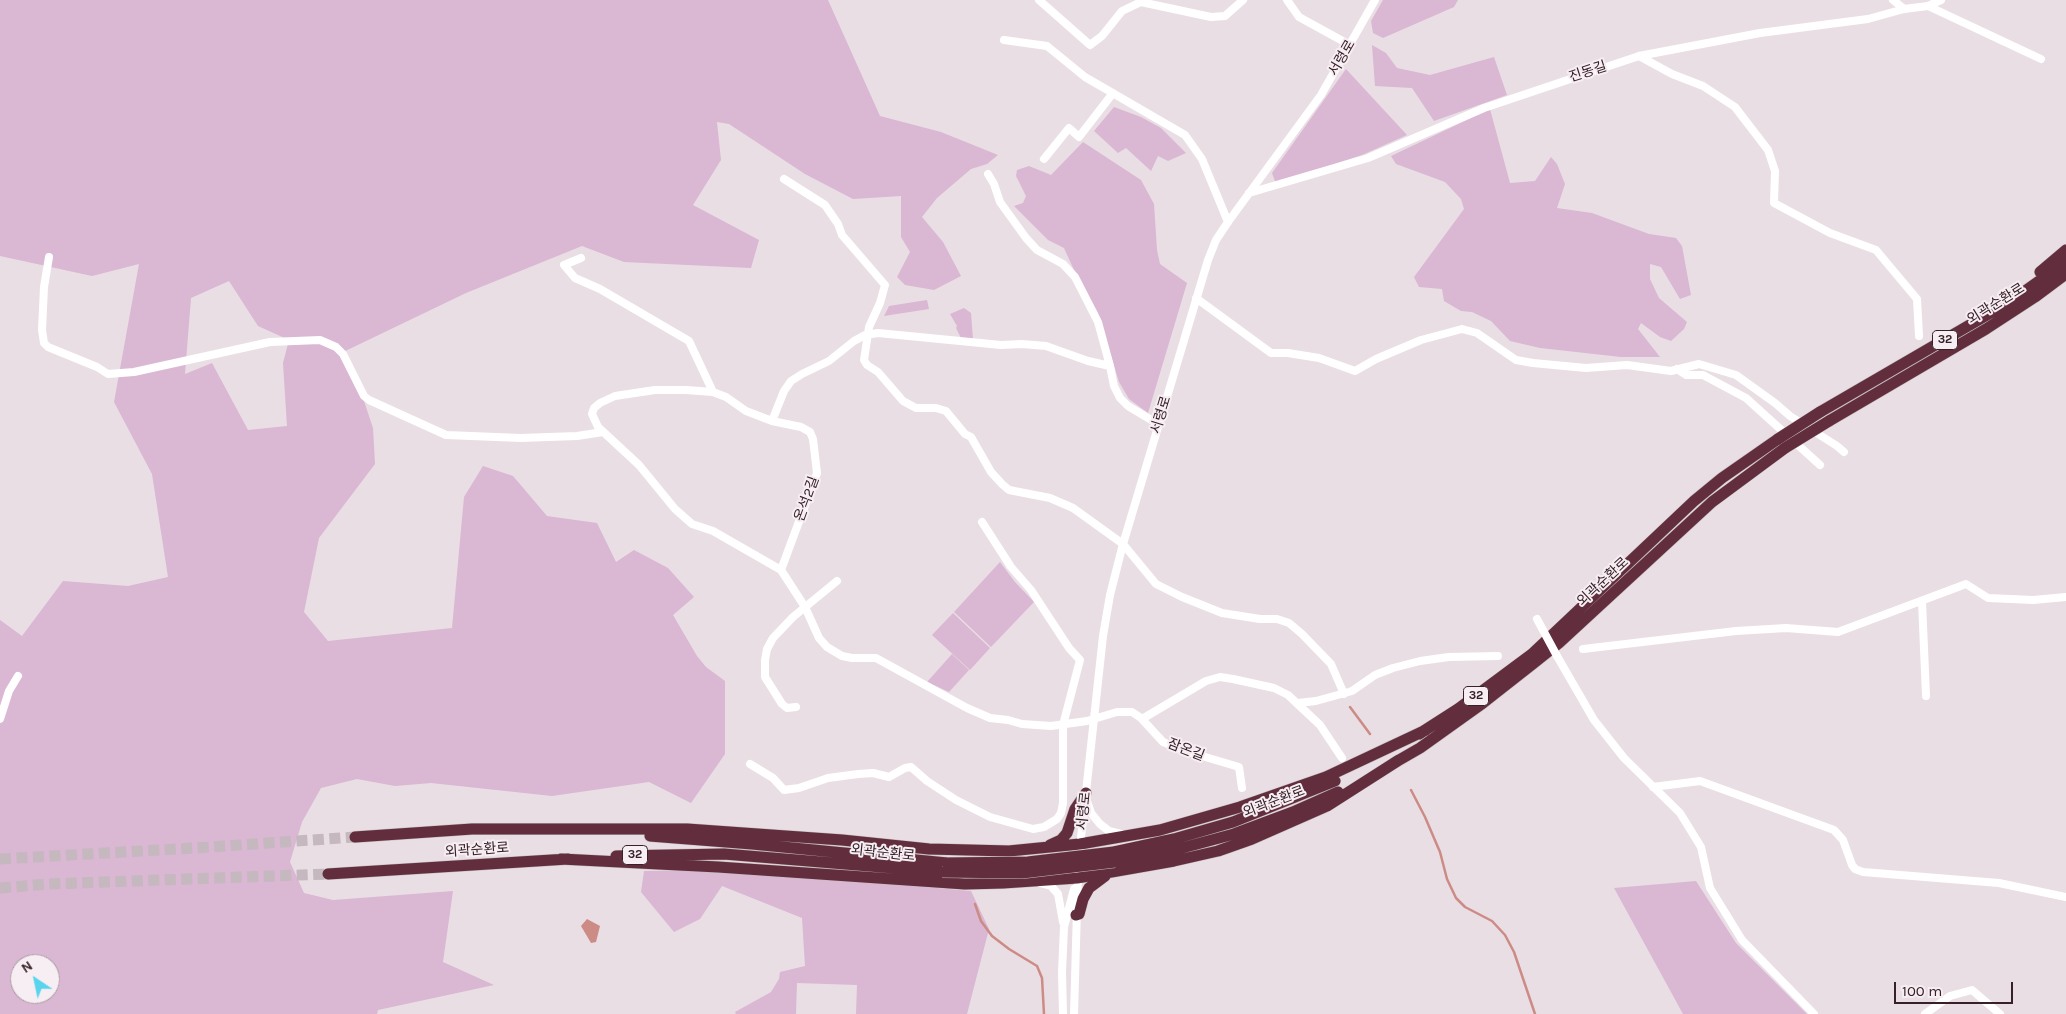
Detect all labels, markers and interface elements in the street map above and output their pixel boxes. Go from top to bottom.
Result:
street label: 서령로 [1325,37,1359,79]
street label: 진동길 [1567,58,1609,86]
street label: 외곽순환로 [1964,280,2028,328]
road number: 32 [1932,330,1958,350]
street label: 서령로 [1147,394,1175,436]
street label: 온석2길 [791,474,823,524]
street label: 외곽순환로 [1574,554,1632,610]
road number: 32 [1464,686,1488,706]
street label: 잠온길 [1165,735,1207,765]
street label: 외곽순환로 [1241,783,1307,821]
street label: 서령로 [1074,791,1094,831]
street label: 외곽순환로 [444,839,510,861]
street label: 외곽순환로 [850,841,916,865]
road number: 32 [622,846,648,864]
north arrow [10,954,60,1004]
text: N [18,957,36,977]
scale bar [1896,972,2015,1004]
text: 100 m [1902,982,1942,1000]

